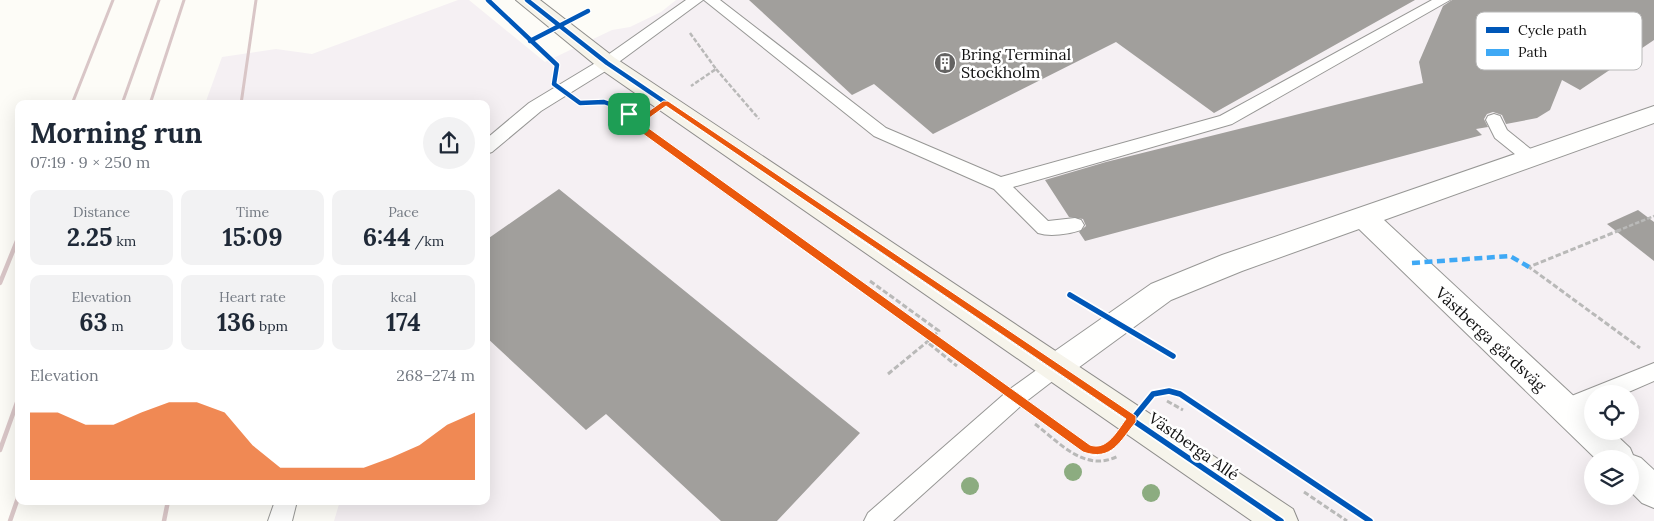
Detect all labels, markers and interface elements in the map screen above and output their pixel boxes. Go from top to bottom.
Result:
legend [1476,12,1642,70]
text: Cycle path [1518,21,1587,39]
text: Path [1518,43,1547,61]
place label: Bring Terminal Stockholm [961,44,1071,82]
building icon: Bring Terminal Stockholm [933,51,957,75]
pin [608,93,650,135]
icon: arrive [615,100,643,128]
text: Morning run [30,115,202,151]
button: share [423,117,475,169]
text: 07:19 · 9 × 250 m [30,152,150,172]
text: Distance [73,203,130,221]
text: Time [236,203,269,221]
text: Pace [388,203,419,221]
text: 2.25 [67,221,113,253]
text: 15:09 [222,221,283,253]
text: 6:44 [363,221,411,253]
text: km [113,232,136,250]
text: /km [411,232,444,250]
street label: Västberga gårdsväg [1431,282,1551,396]
text: Elevation [71,288,132,306]
text: Heart rate [219,288,286,306]
text: kcal [391,288,416,306]
text: 63 [79,306,108,338]
text: 136 [217,306,255,338]
text: 174 [386,306,421,338]
text: m [108,317,124,335]
text: bpm [255,317,288,335]
text: Elevation [30,365,99,385]
text: 268–274 m [396,365,475,385]
map controls [1584,385,1639,505]
button: locate [1584,385,1639,440]
street label: Västberga Allé [1144,407,1243,485]
button: layers [1584,450,1639,505]

